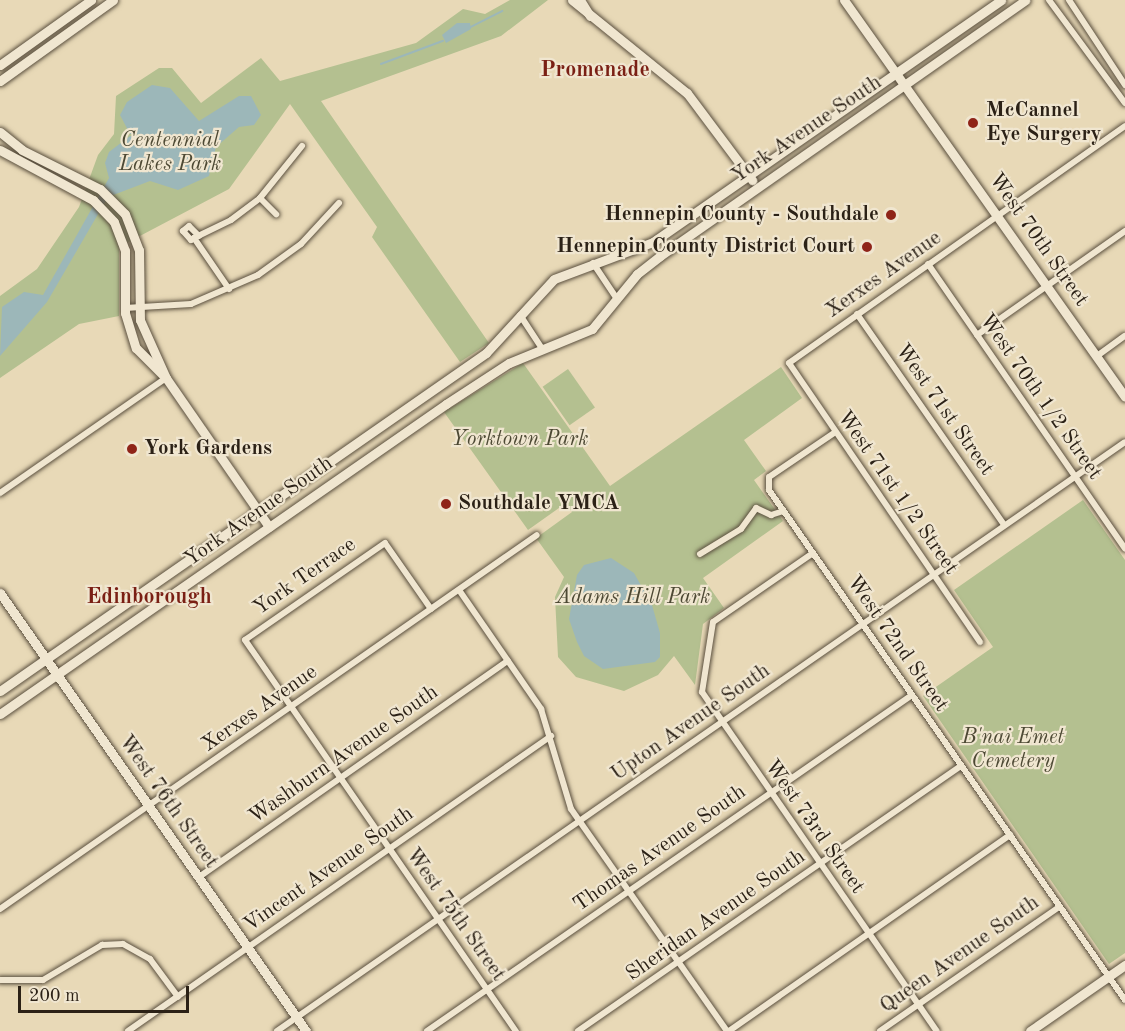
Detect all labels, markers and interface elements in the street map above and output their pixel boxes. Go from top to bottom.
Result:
district label: Promenade [540,58,650,84]
street label: York Avenue South [727,70,887,190]
place label: McCannel Eye Surgery [986,98,1102,148]
marker: McCannel Eye Surgery [964,114,982,132]
park label: Centennial Lakes Park [119,128,221,178]
street label: West 70th Street [983,168,1093,312]
place label: Hennepin County - Southdale [605,202,879,228]
marker: Hennepin County - Southdale [884,208,898,222]
street label: Xerxes Avenue [821,226,947,324]
place label: Hennepin County District Court [556,234,855,260]
marker: Hennepin County District Court [860,240,874,254]
street label: West 70th 1/2 Street [973,309,1107,485]
street label: West 71st Street [889,339,999,481]
street label: West 71st 1/2 Street [831,406,963,580]
park label: Yorktown Park [452,427,588,453]
place label: York Gardens [144,436,272,462]
marker: York Gardens [125,442,139,456]
street label: York Avenue South [180,451,338,573]
place label: Southdale YMCA [458,491,619,517]
marker: Southdale YMCA [439,497,453,511]
street label: York Terrace [249,532,361,622]
street label: West 72nd Street [841,571,953,717]
district label: Edinborough [86,585,212,611]
park label: Adams Hill Park [556,585,710,611]
street label: Upton Avenue South [607,659,775,787]
street label: Xerxes Avenue [197,660,323,758]
street label: Washburn Avenue South [244,680,444,830]
park label: B'nai Emet Cemetery [962,725,1064,775]
street label: West 76th Street [113,730,223,874]
street label: West 73rd Street [758,755,870,899]
street label: Thomas Avenue South [569,780,751,918]
street label: Vincent Avenue South [239,802,419,938]
street label: West 75th Street [400,843,510,987]
street label: Sheridan Avenue South [622,845,810,987]
street label: Queen Avenue South [876,891,1044,1019]
scale bar [21,974,192,1012]
text: 200 m [29,987,80,1005]

